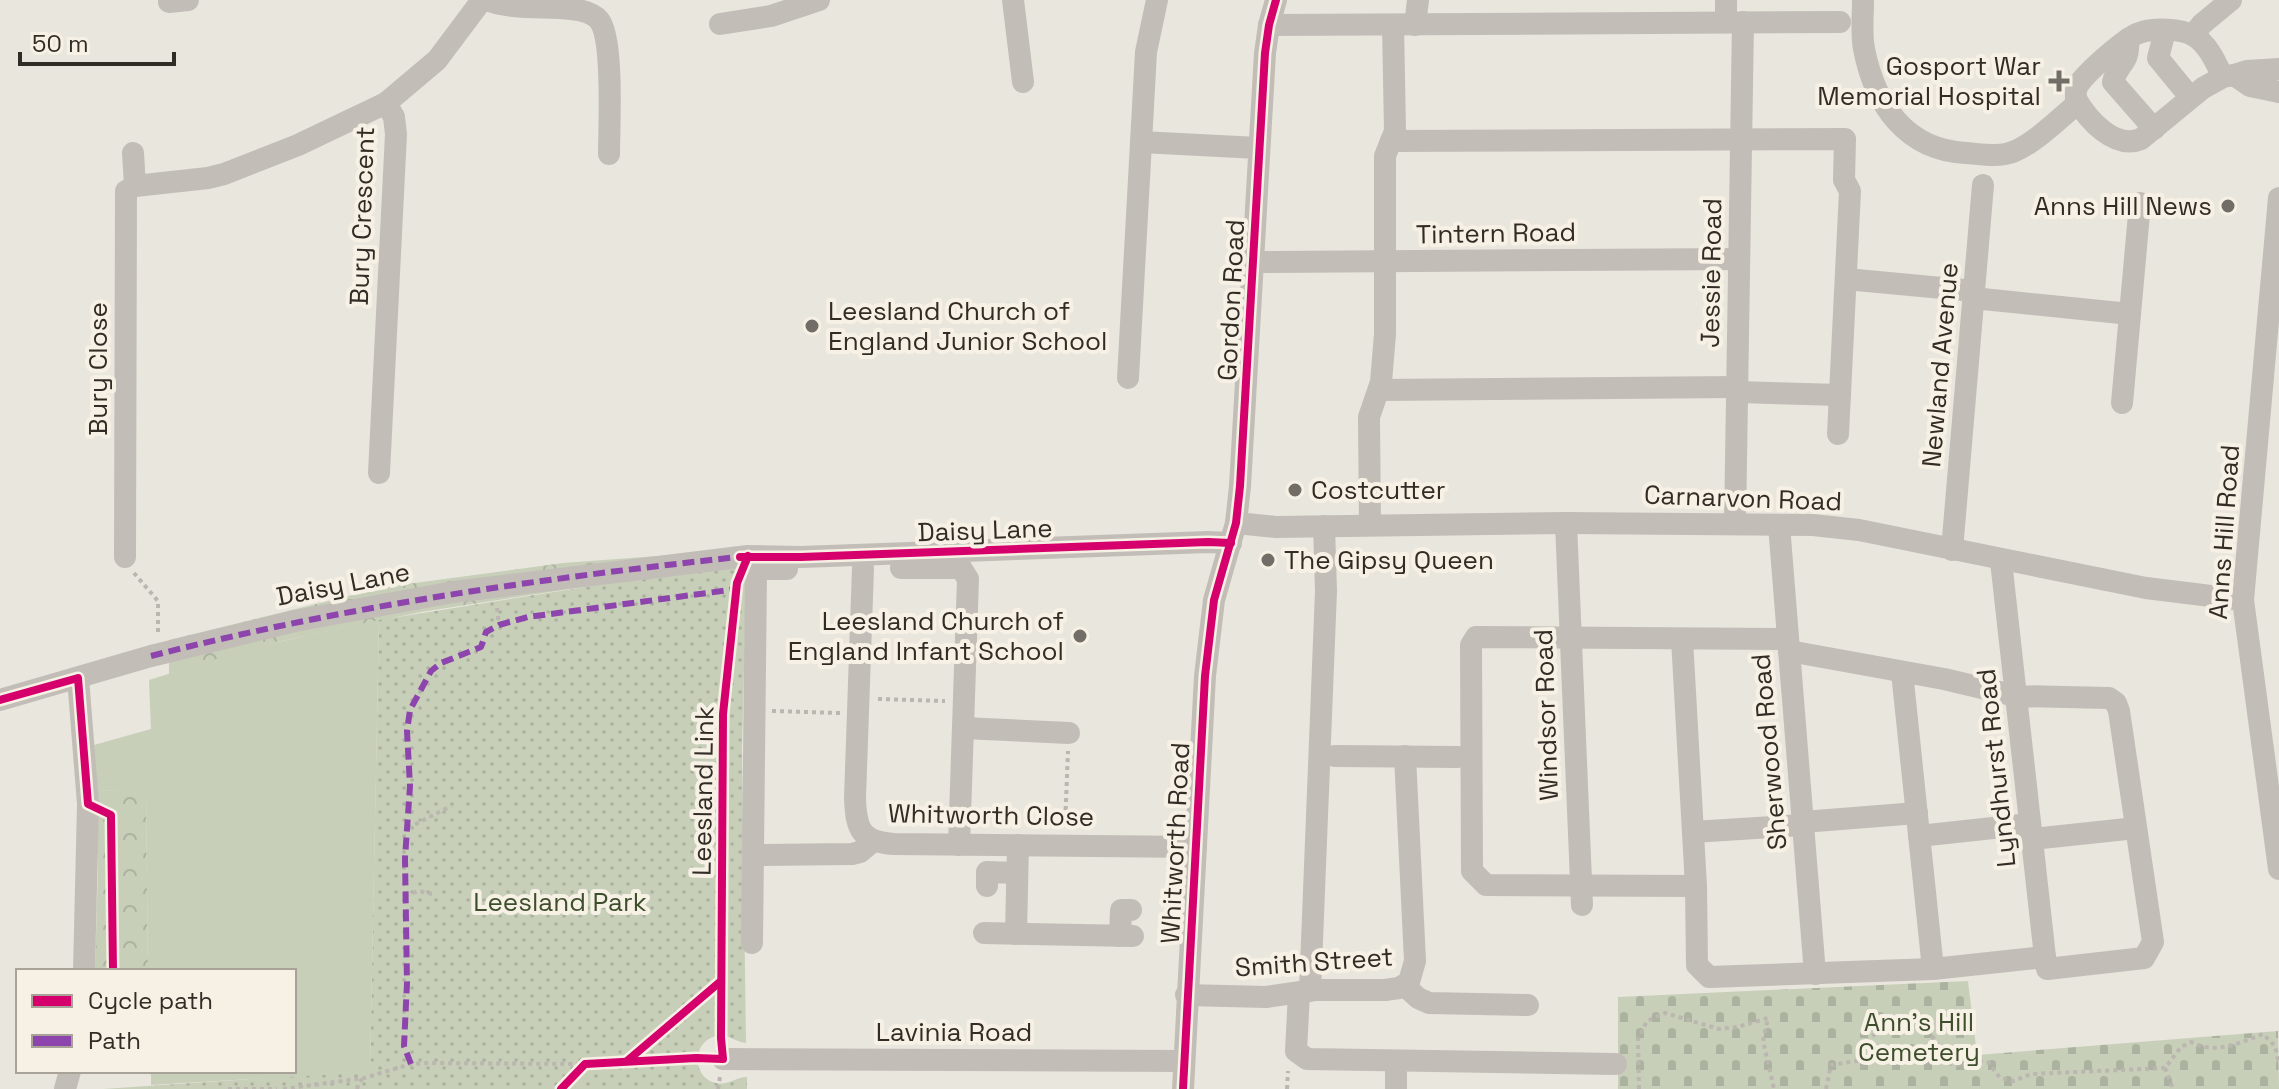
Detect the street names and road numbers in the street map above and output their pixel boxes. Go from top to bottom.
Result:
street label: Bury Crescent [342,126,382,306]
street label: Jessie Road [1693,198,1729,348]
street label: Tintern Road [1416,215,1576,251]
street label: Gordon Road [1210,218,1252,382]
street label: Newland Avenue [1914,261,1966,469]
street label: Bury Close [81,302,115,436]
street label: Anns Hill Road [2201,443,2247,621]
street label: Carnarvon Road [1643,478,1843,518]
street label: Daisy Lane [917,511,1053,549]
street label: Daisy Lane [273,554,413,614]
street label: Windsor Road [1526,629,1566,801]
street label: Sherwood Road [1743,652,1795,852]
street label: Lyndhurst Road [1969,667,2023,869]
street label: Leesland Link [685,706,721,876]
street label: Whitworth Road [1153,741,1197,945]
street label: Whitworth Close [888,796,1094,834]
street label: Smith Street [1234,940,1394,984]
street label: Lavinia Road [876,1015,1032,1049]

